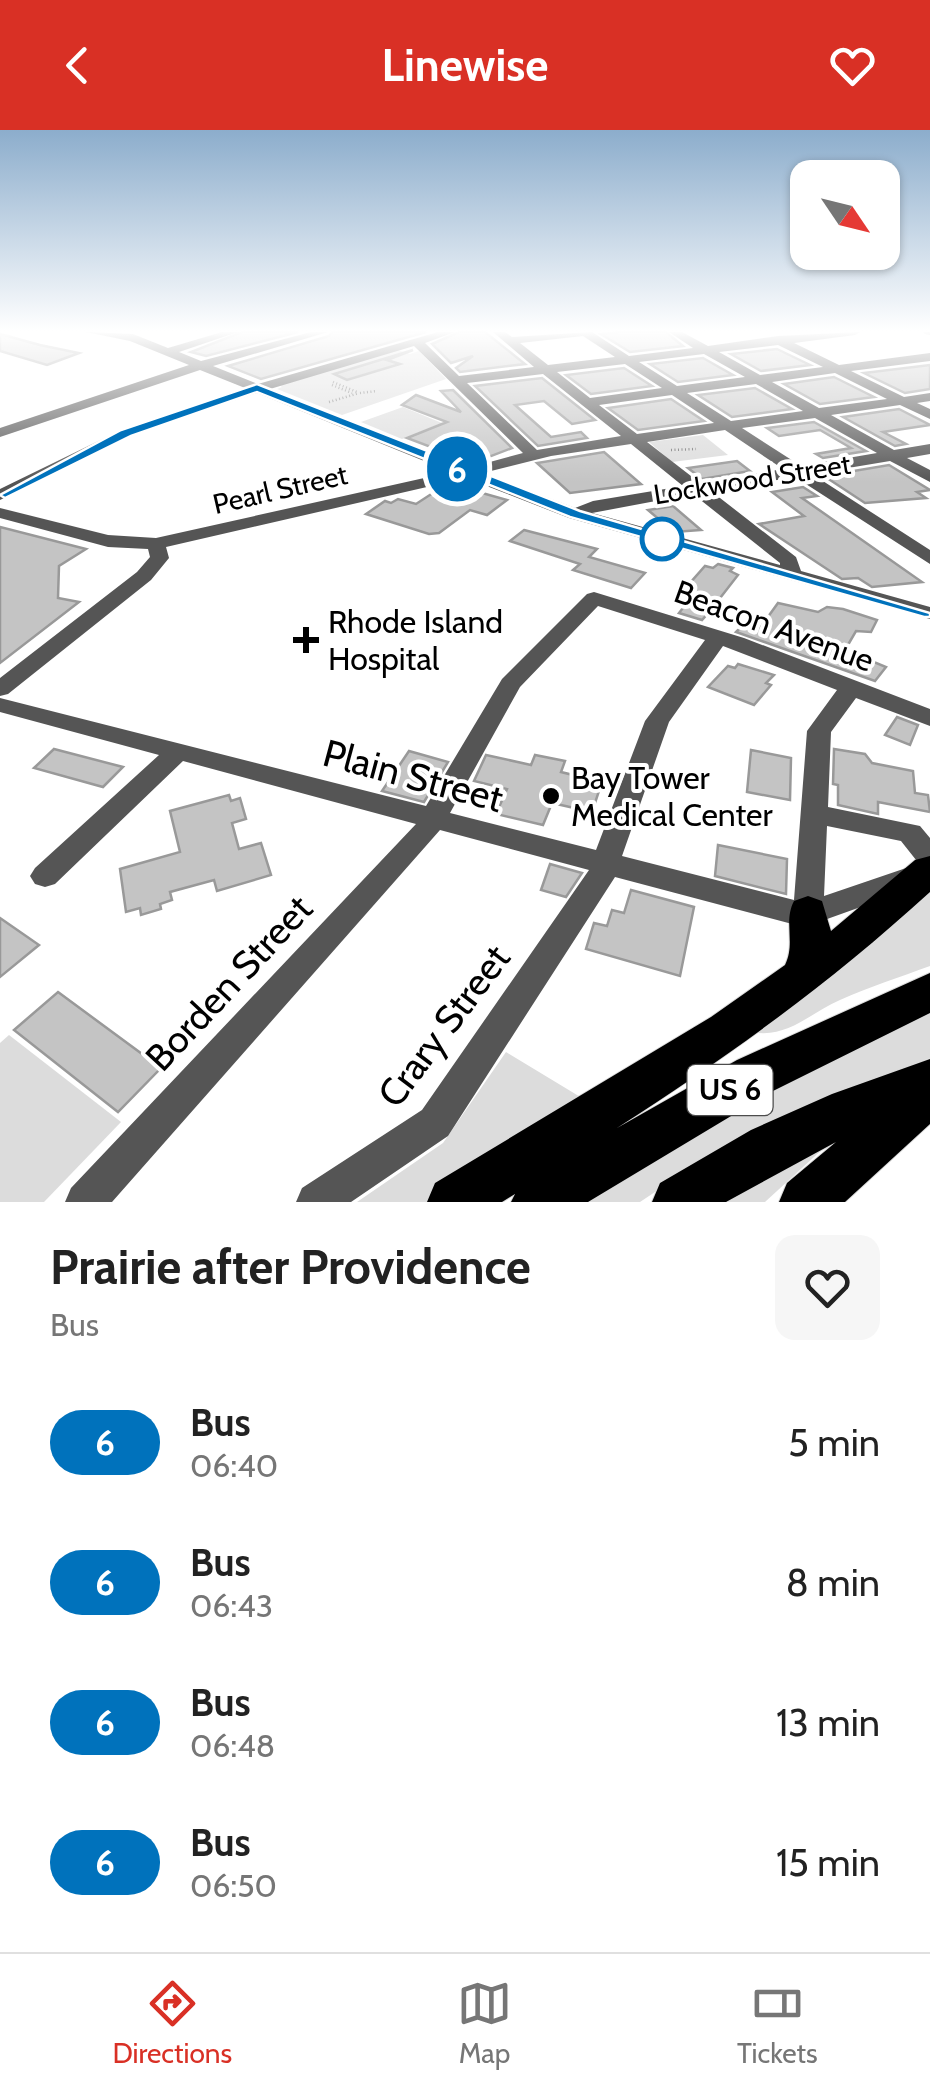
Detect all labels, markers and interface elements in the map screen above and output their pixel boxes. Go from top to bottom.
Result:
icon: back [50,38,105,93]
text: Linewise [382,38,549,92]
icon: heart [825,38,880,93]
north arrow [790,160,900,270]
map controls [790,160,900,270]
line badge: 6 [424,436,490,502]
street label: Lockwood Street [651,447,853,511]
text: 6 [447,448,467,491]
street label: Pearl Street [209,457,351,521]
unlabelled marker [641,518,683,560]
street label: Beacon Avenue [669,571,879,680]
place label: Rhode Island Hospital [328,602,503,678]
marker: Rhode Island Hospital [293,627,319,653]
street label: Plain Street [318,729,508,822]
place label: Bay Tower Medical Center [571,758,773,834]
marker: Bay Tower Medical Center [540,785,562,807]
street label: Borden Street [135,885,322,1080]
street label: Crary Street [367,935,520,1116]
road number: US 6 [688,1065,772,1115]
button: heart [775,1235,880,1340]
text: Prairie after Providence [50,1238,531,1296]
text: Bus [50,1305,99,1344]
text: Bus [190,1399,251,1446]
text: 5 min [788,1419,880,1466]
text: 6 [95,1421,115,1464]
text: 06:40 [190,1446,278,1485]
text: Bus [190,1539,251,1586]
text: 8 min [786,1559,880,1606]
text: 6 [95,1561,115,1604]
text: 06:43 [190,1586,273,1625]
text: Bus [190,1679,251,1726]
text: 13 min [776,1699,880,1746]
text: 6 [95,1701,115,1744]
text: 06:48 [190,1726,275,1765]
text: Bus [190,1819,251,1866]
text: 15 min [776,1839,880,1886]
text: 6 [95,1841,115,1884]
text: 06:50 [190,1866,277,1905]
tab: Directions [112,1976,232,2070]
tab: Map [457,1976,512,2070]
tab: Tickets [737,1976,818,2070]

